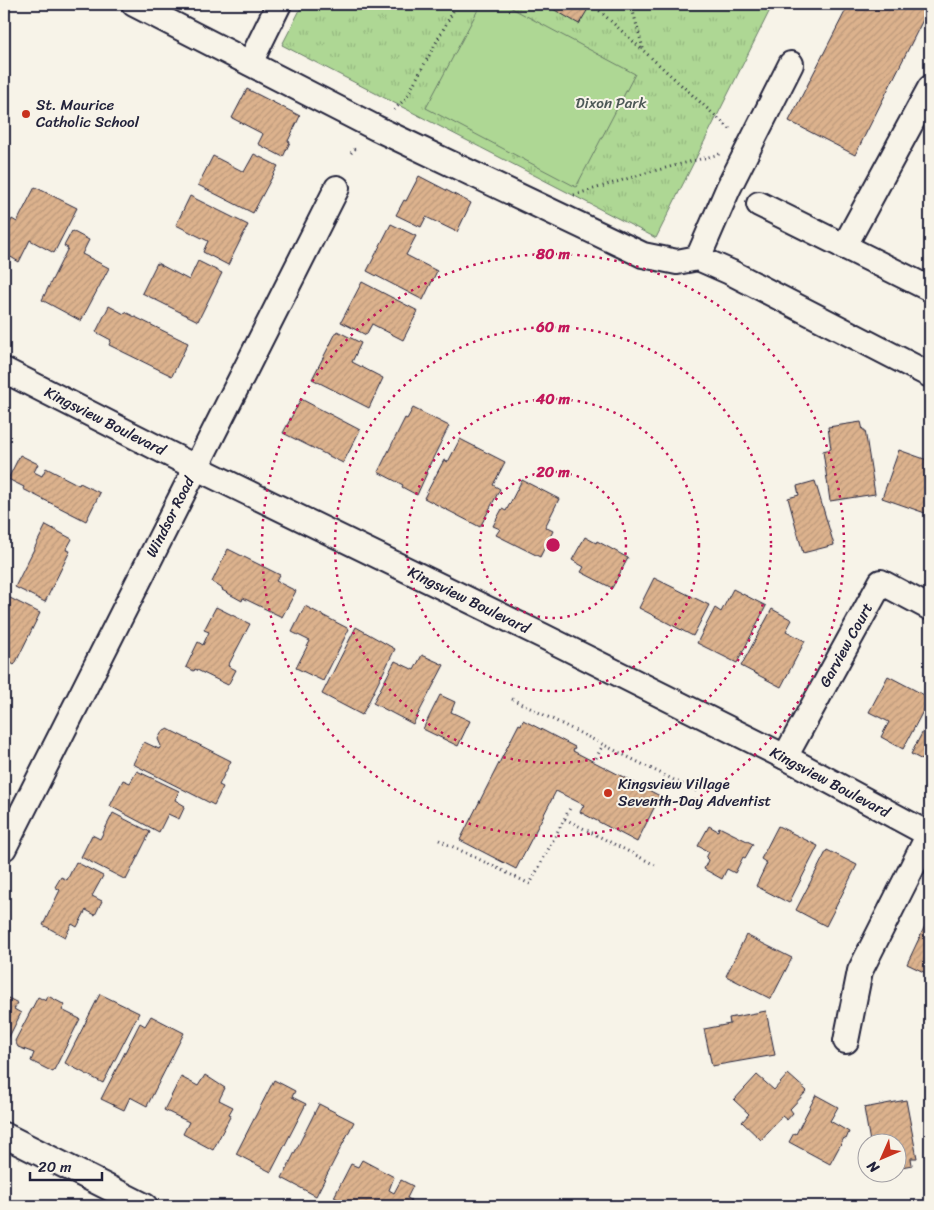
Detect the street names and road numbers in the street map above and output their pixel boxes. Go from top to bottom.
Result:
street label: Kingsview Boulevard [40,379,171,463]
street label: Windsor Road [139,471,202,562]
street label: Kingsview Boulevard [404,559,535,641]
street label: Garview Court [812,597,880,692]
street label: Kingsview Boulevard [765,739,896,825]

